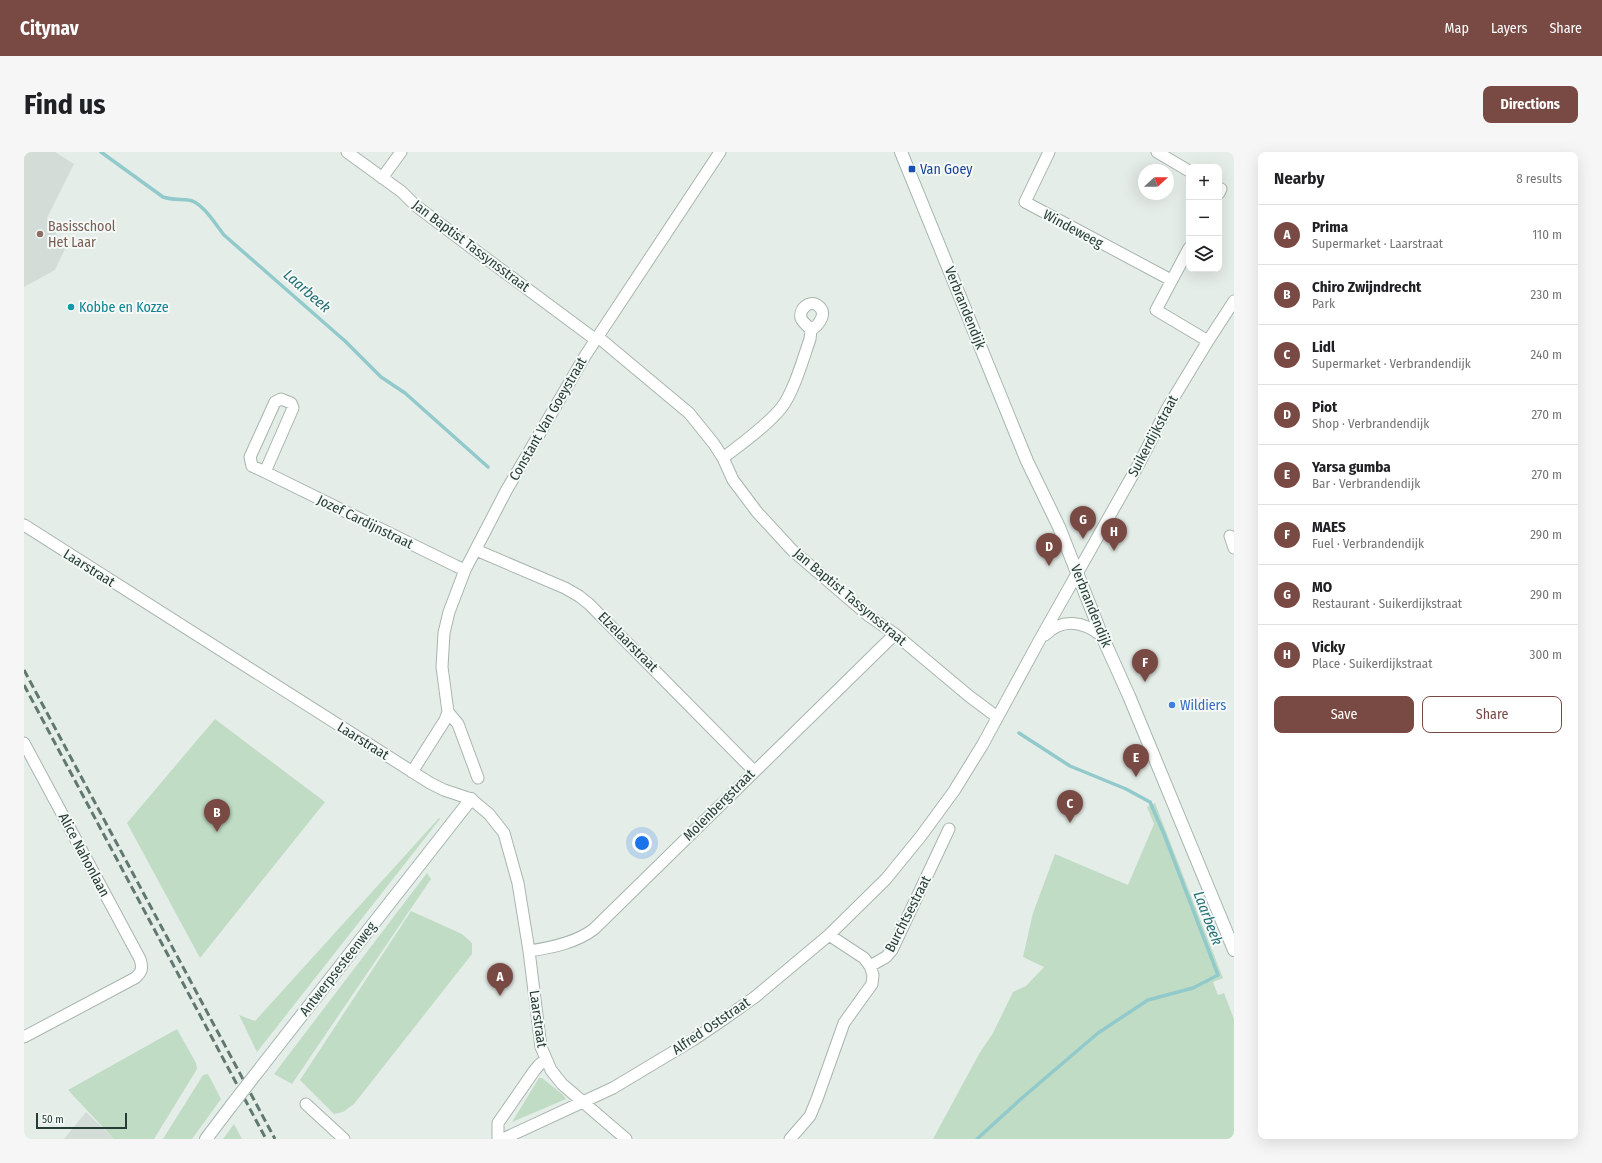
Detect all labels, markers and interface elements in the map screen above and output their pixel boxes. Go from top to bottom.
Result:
text: Citynav [20,17,79,40]
text: Map [1445,20,1469,37]
text: Layers [1491,20,1527,37]
text: Share [1549,20,1582,37]
button: Directions [1483,86,1578,123]
text: Find us [24,88,106,121]
place label: Van Goey [920,161,973,178]
marker: Van Goey [907,164,917,174]
north arrow [1138,164,1174,200]
map controls [1186,164,1222,272]
button: + [1186,164,1222,200]
text: Nearby [1274,168,1325,189]
text: 8 results [1516,171,1562,186]
street label: Jan Baptist Tassynsstraat [409,196,533,296]
button: − [1186,200,1222,236]
street label: Windeweeg [1040,206,1106,252]
place label: Basisschool Het Laar [48,218,116,251]
text: Prima [1312,218,1348,236]
text: A [1283,227,1291,242]
text: 110 m [1532,227,1562,242]
marker: Basisschool Het Laar [35,229,45,239]
button: layers [1186,236,1222,272]
text: Supermarket · Laarstraat [1312,236,1443,251]
street label: Verbrandendijk [941,264,989,352]
water label: Laarbeek [280,266,335,317]
text: Chiro Zwijndrecht [1312,278,1421,296]
text: B [1283,287,1291,302]
text: 230 m [1531,287,1562,302]
text: Park [1312,296,1335,311]
place label: Kobbe en Kozze [79,299,169,316]
marker: Kobbe en Kozze [66,302,76,312]
text: Lidl [1312,338,1335,356]
text: C [1284,347,1290,362]
text: 240 m [1530,347,1562,362]
street label: Constant Van Goeystraat [506,354,591,484]
text: Supermarket · Verbrandendijk [1312,356,1471,371]
street label: Suikerdijkstraat [1124,392,1182,480]
text: Piot [1312,398,1337,416]
text: D [1283,407,1291,422]
text: 270 m [1531,407,1562,422]
text: Shop · Verbrandendijk [1312,416,1429,431]
text: Yarsa gumba [1312,458,1391,476]
text: E [1284,467,1290,482]
text: 270 m [1531,467,1562,482]
text: Bar · Verbrandendijk [1312,476,1420,491]
street label: Jozef Cardijnstraat [314,491,416,553]
pin: G [1070,506,1096,539]
pin: H [1101,518,1127,551]
text: MAES [1312,518,1346,536]
text: F [1284,527,1290,542]
text: 290 m [1530,527,1562,542]
pin: D [1036,533,1062,566]
text: Fuel · Verbrandendijk [1312,536,1424,551]
street label: Jan Baptist Tassynsstraat [790,545,910,649]
street label: Laarstraat [60,546,118,591]
street label: Verbrandendijk [1067,562,1115,650]
text: MO [1312,578,1332,596]
text: G [1283,587,1291,602]
text: 290 m [1530,587,1562,602]
text: Restaurant · Suikerdijkstraat [1312,596,1462,611]
street label: Elzelaarstraat [594,608,662,676]
text: Vicky [1312,638,1345,656]
text: H [1283,647,1291,662]
text: 300 m [1530,647,1562,662]
pin: F [1132,649,1158,682]
text: Place · Suikerdijkstraat [1312,656,1432,671]
button: Save [1274,696,1414,733]
button: Share [1422,696,1562,733]
place label: Wildiers [1180,697,1226,714]
marker: Wildiers [1167,700,1177,710]
street label: Laarstraat [334,719,392,764]
pin: E [1123,744,1149,777]
street label: Molenbergstraat [680,765,759,844]
pin: C [1057,790,1083,823]
pin: B [204,799,230,832]
street label: Alice Nahonlaan [55,810,113,900]
your location [632,833,652,853]
street label: Burchtsestraat [881,873,935,955]
water label: Laarbeek [1189,888,1227,948]
street label: Antwerpsesteenweg [296,918,380,1019]
pin: A [487,963,513,996]
street label: Laarstraat [526,989,550,1049]
street label: Alfred Oststraat [669,994,753,1058]
scale bar [36,1111,127,1130]
text: 50 m [42,1113,64,1126]

